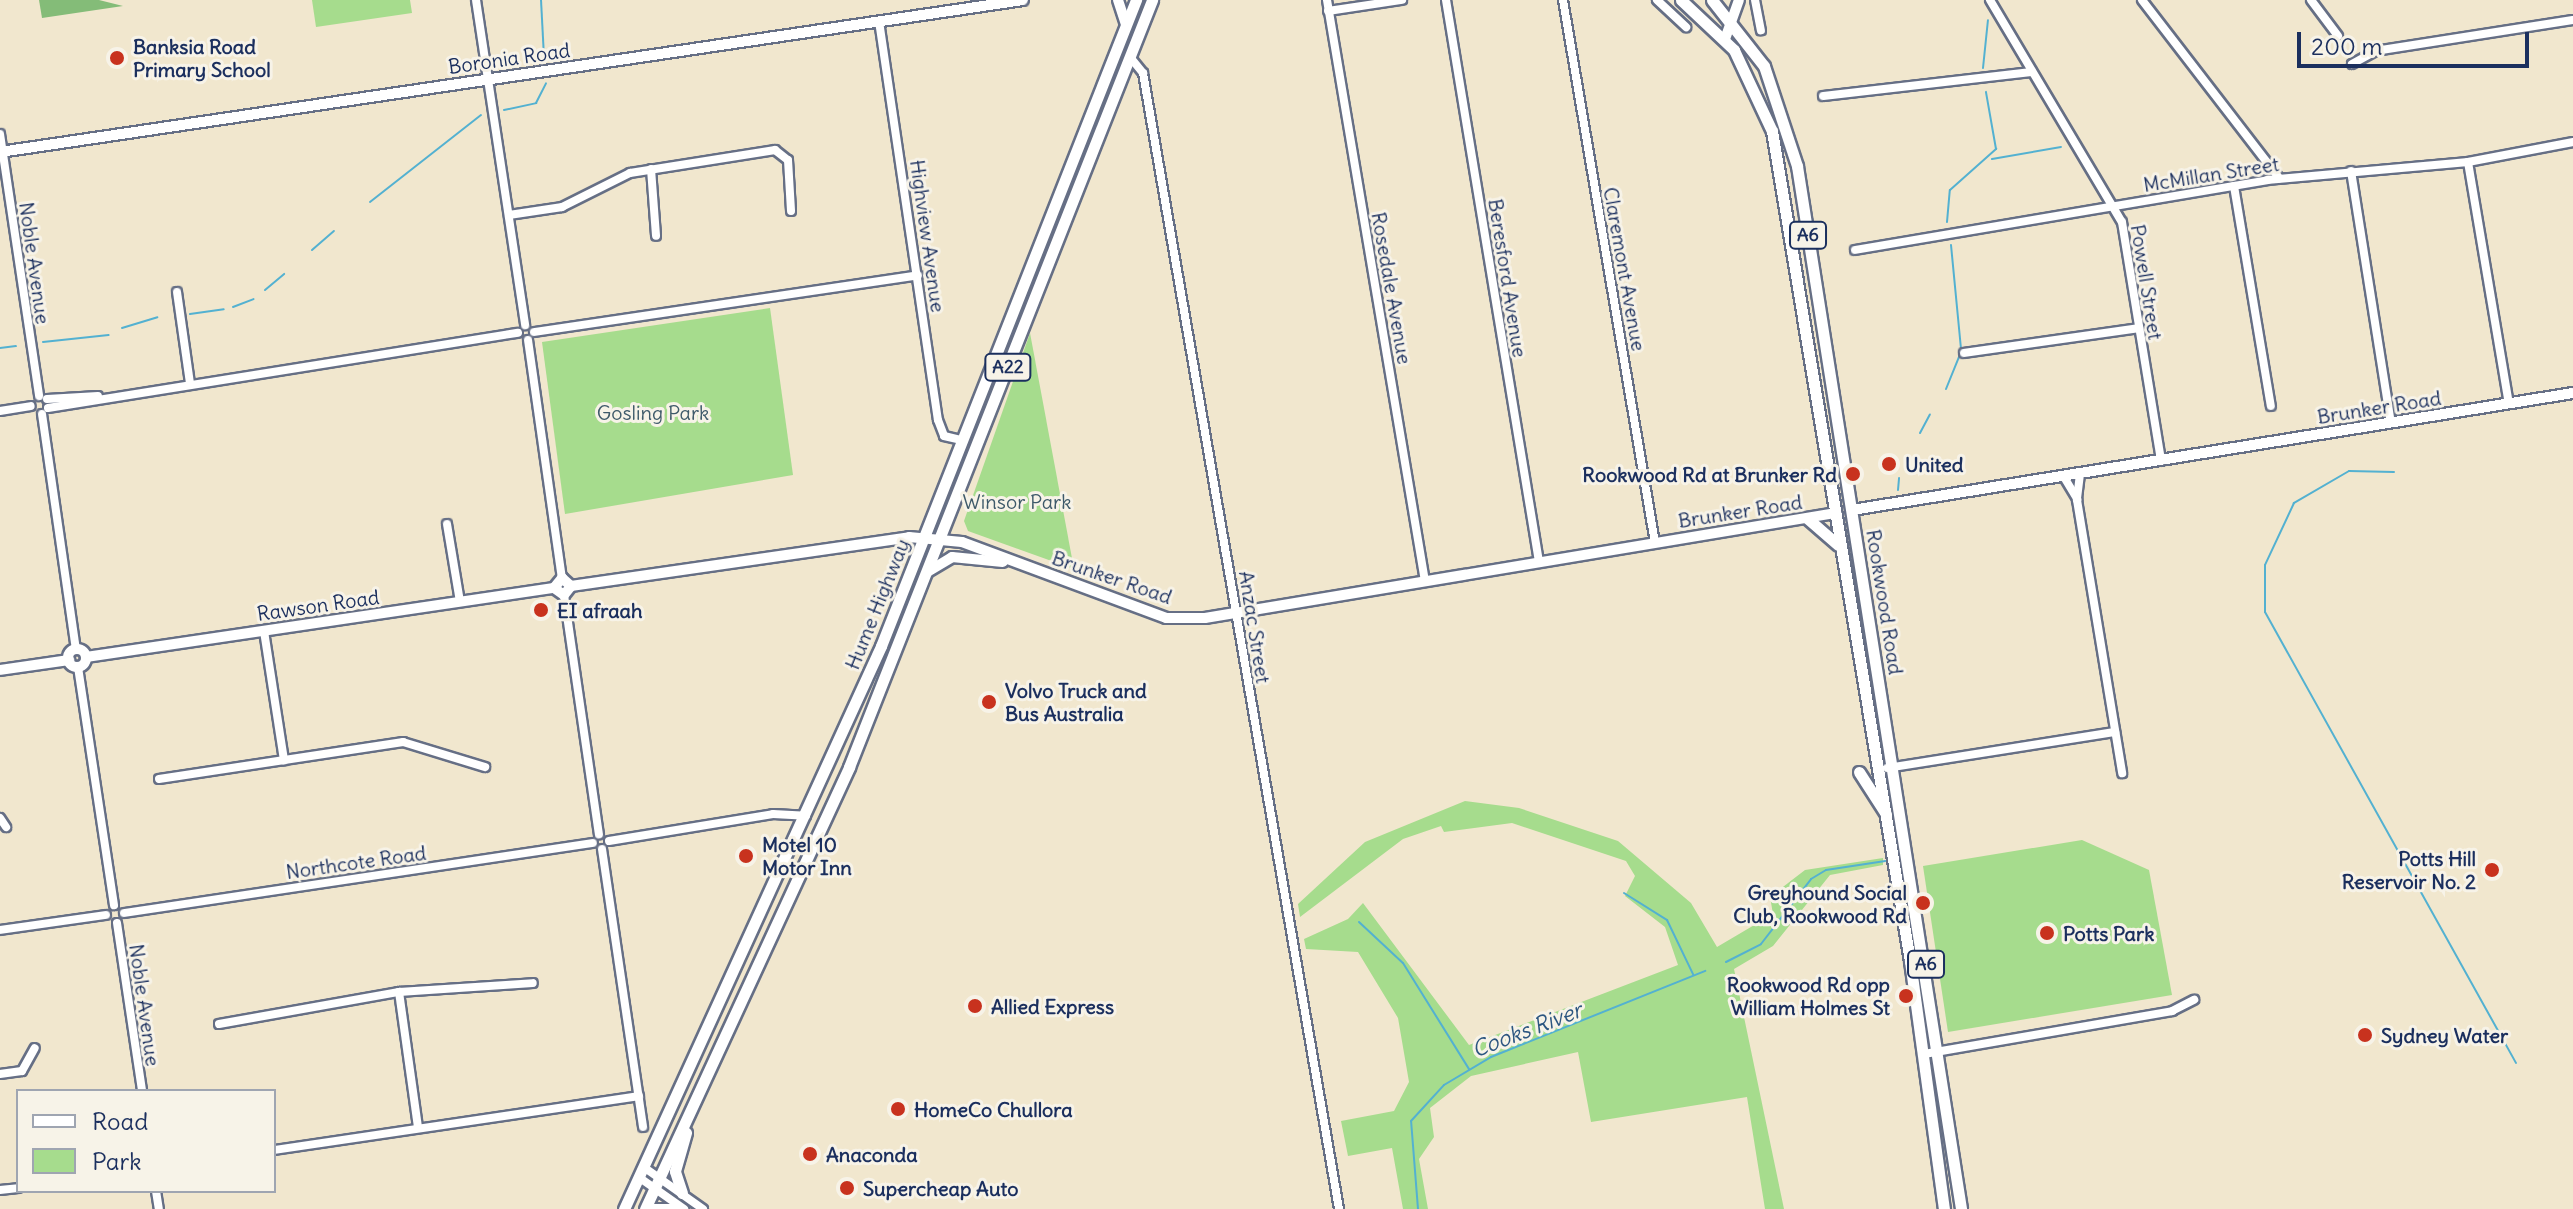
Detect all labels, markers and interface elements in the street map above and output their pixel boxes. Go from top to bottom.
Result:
scale bar [2301,16,2533,66]
text: 200 m [2311,31,2383,61]
place label: Banksia Road Primary School [133,34,271,81]
street label: Boronia Road [447,38,571,78]
marker: Banksia Road Primary School [108,49,126,67]
street label: McMillan Street [2141,151,2281,197]
street label: Highview Avenue [905,158,951,314]
street label: Claremont Avenue [1599,185,1651,353]
street label: Beresford Avenue [1484,197,1532,359]
street label: Noble Avenue [15,200,55,326]
street label: Rosedale Avenue [1367,210,1417,366]
road number: A6 [1788,221,1828,249]
street label: Powell Street [2126,223,2168,341]
road number: A22 [984,353,1032,381]
street label: Brunker Road [2315,385,2443,429]
park label: Gosling Park [597,400,709,424]
place label: United [1905,452,1964,476]
marker: United [1880,455,1898,473]
place label: Rookwood Rd at Brunker Rd [1582,462,1837,486]
marker: Rookwood Rd at Brunker Rd [1844,465,1862,483]
park label: Winsor Park [963,489,1071,513]
street label: Brunker Road [1676,489,1804,533]
street label: Rookwood Road [1862,528,1908,676]
street label: Hume Highway [840,535,914,673]
street label: Brunker Road [1049,545,1175,609]
street label: Anzac Street [1234,569,1276,685]
street label: Rawson Road [255,585,381,625]
place label: EI afraah [557,598,642,622]
marker: EI afraah [532,601,550,619]
place label: Volvo Truck and Bus Australia [1005,678,1147,725]
marker: Volvo Truck and Bus Australia [980,693,998,711]
place label: Motel 10 Motor Inn [762,832,852,879]
street label: Northcote Road [284,840,428,884]
place label: Potts Hill Reservoir No. 2 [2342,846,2476,893]
marker: Motel 10 Motor Inn [737,847,755,865]
marker: Potts Hill Reservoir No. 2 [2483,861,2501,879]
place label: Greyhound Social Club, Rookwood Rd [1733,880,1907,927]
marker: Greyhound Social Club, Rookwood Rd [1914,894,1932,912]
place label: Potts Park [2063,921,2154,945]
marker: Potts Park [2038,924,2056,942]
street label: Noble Avenue [125,942,165,1068]
road number: A6 [1906,950,1946,978]
place label: Rookwood Rd opp William Holmes St [1727,972,1890,1019]
marker: Rookwood Rd opp William Holmes St [1897,987,1915,1005]
place label: Allied Express [991,994,1114,1018]
marker: Allied Express [966,997,984,1015]
water label: Cooks River [1468,997,1586,1063]
place label: Sydney Water [2381,1023,2508,1047]
marker: Sydney Water [2356,1026,2374,1044]
legend [16,1089,276,1193]
place label: HomeCo Chullora [914,1097,1073,1121]
marker: HomeCo Chullora [889,1100,907,1118]
text: Road [92,1106,148,1136]
place label: Anaconda [826,1142,918,1166]
marker: Anaconda [801,1145,819,1163]
text: Park [92,1146,142,1176]
place label: Supercheap Auto [863,1176,1019,1200]
marker: Supercheap Auto [838,1179,856,1197]

